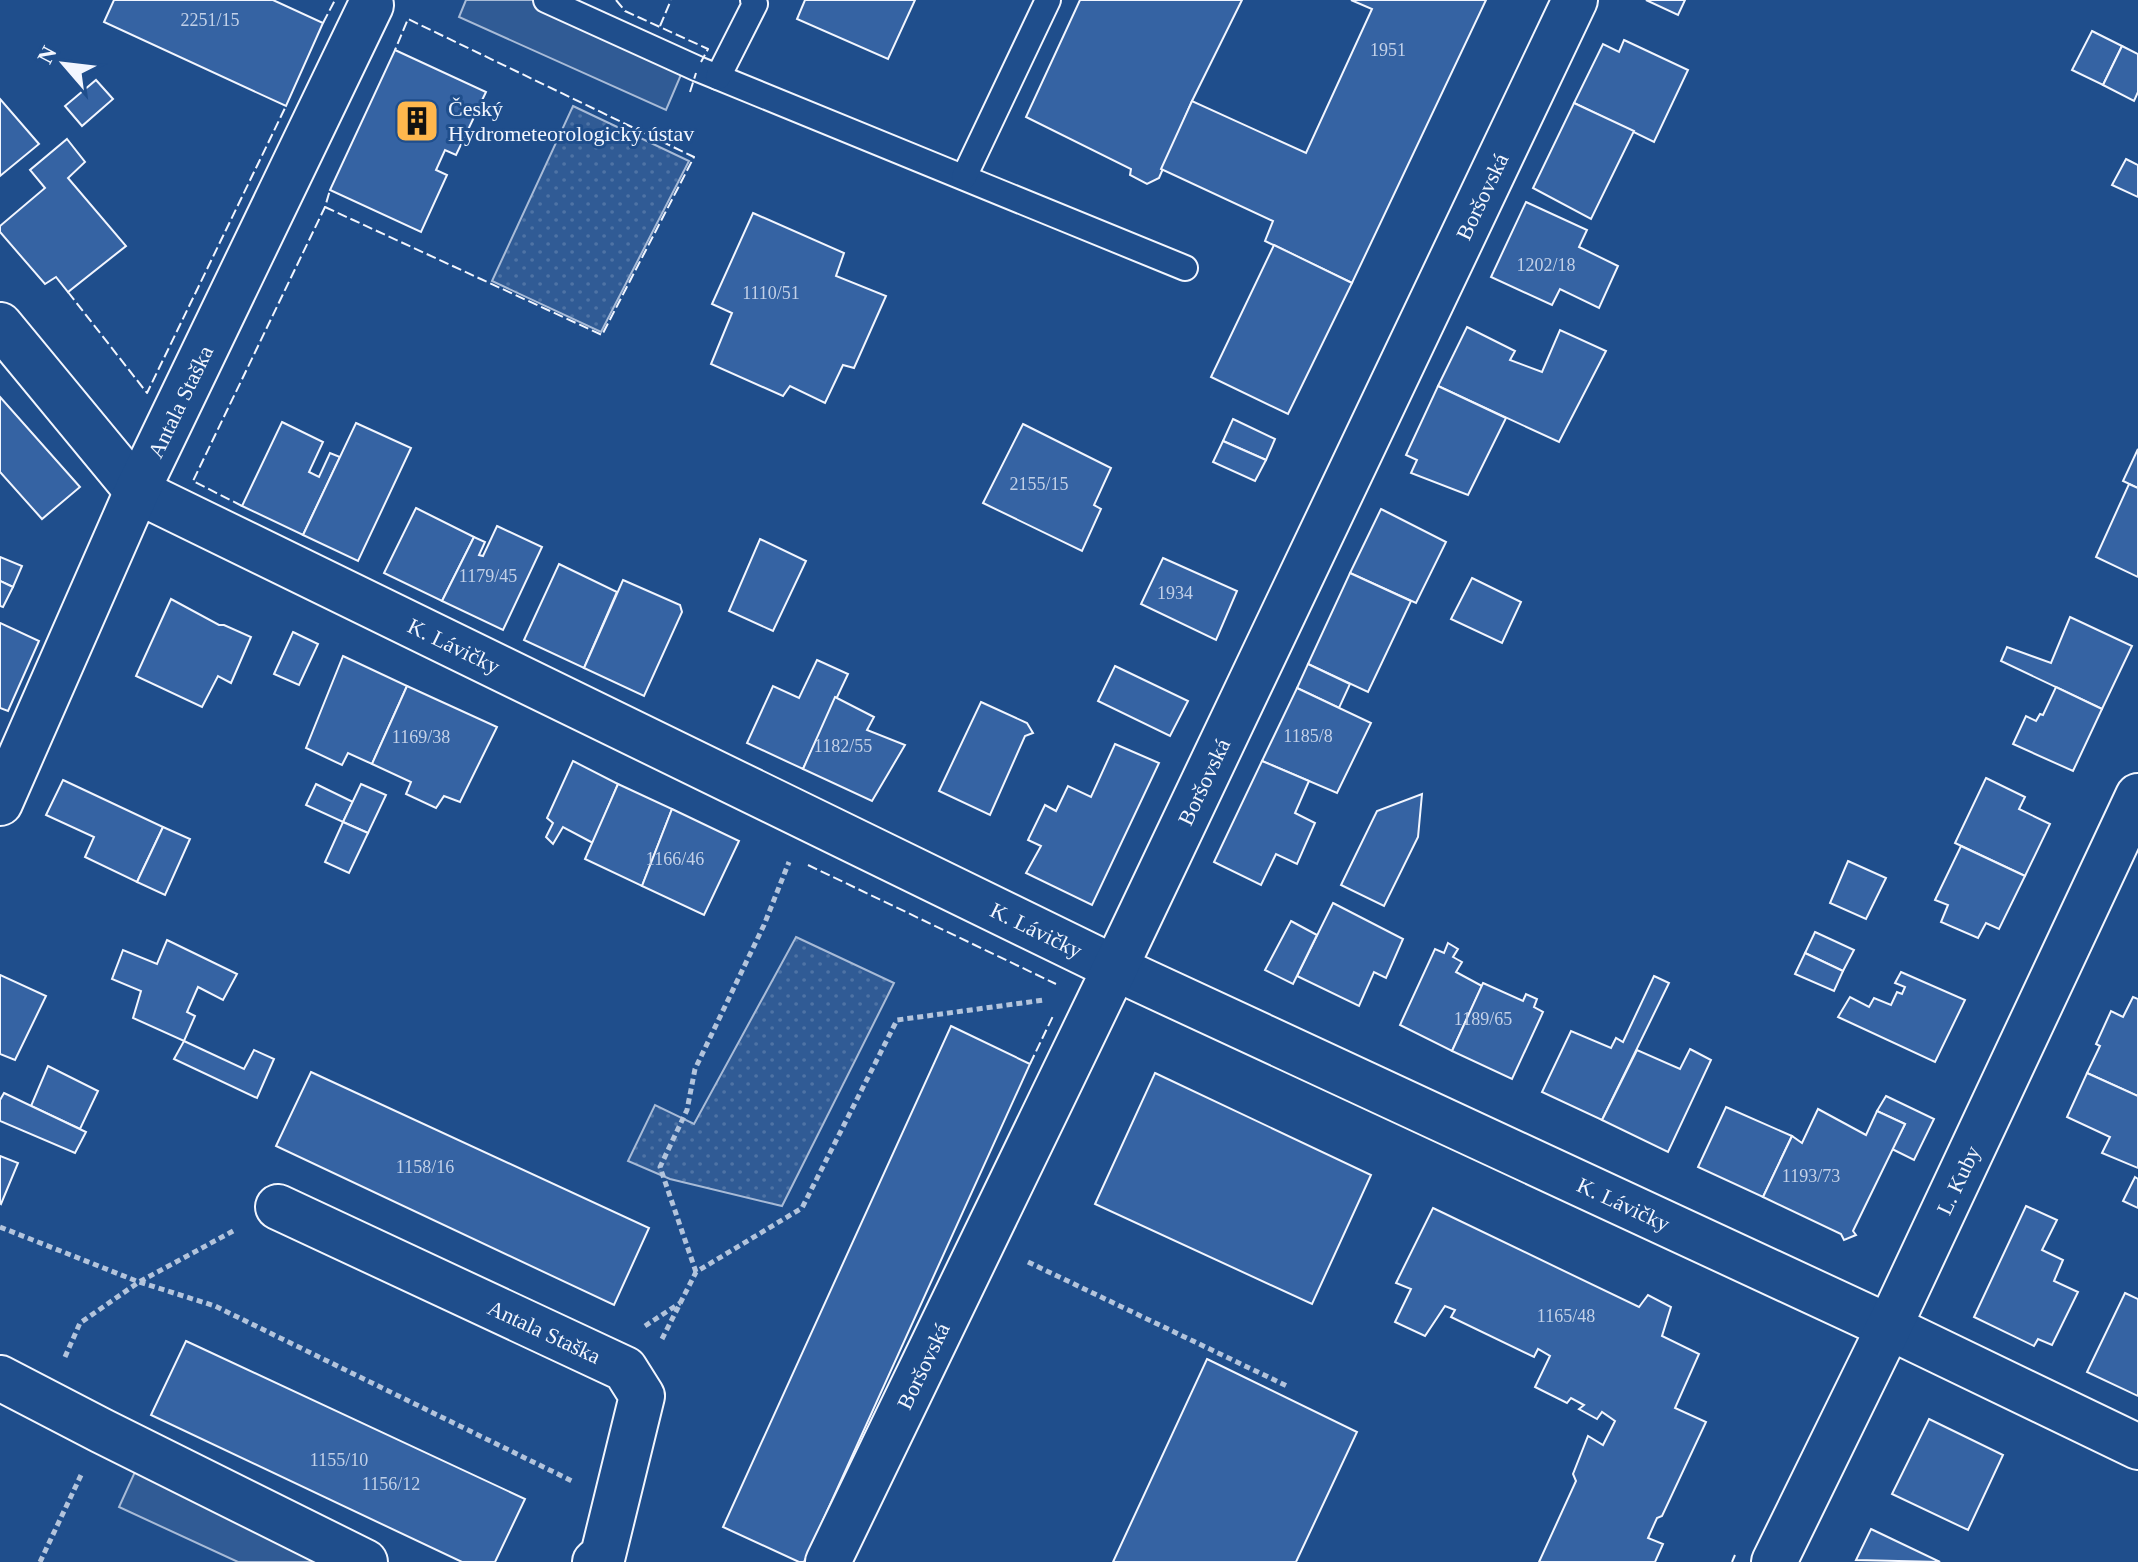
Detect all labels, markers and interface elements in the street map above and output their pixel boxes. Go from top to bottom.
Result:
house number: 2251/15 [180,10,240,30]
north arrow [24,24,104,104]
house number: 1951 [1370,40,1406,60]
text: N [32,42,62,68]
place label: Český Hydrometeorologický ústav [448,96,694,146]
building icon: Český Hydrometeorologický ústav [393,97,441,145]
street label: Boršovská [1451,149,1513,244]
house number: 1202/18 [1516,255,1576,275]
house number: 1110/51 [742,283,800,303]
street label: Antala Staška [143,341,218,462]
house number: 2155/15 [1009,474,1069,494]
house number: 1179/45 [459,566,517,586]
house number: 1934 [1157,583,1193,603]
street label: K. Lávičky [404,613,504,679]
house number: 1185/8 [1283,726,1333,746]
house number: 1169/38 [392,727,450,747]
street label: Boršovská [1173,734,1235,829]
house number: 1182/55 [814,736,872,756]
house number: 1166/46 [646,849,704,869]
street label: K. Lávičky [986,897,1086,963]
house number: 1189/65 [1454,1009,1512,1029]
street label: L. Kuby [1932,1142,1985,1219]
house number: 1158/16 [396,1157,454,1177]
house number: 1193/73 [1782,1166,1840,1186]
street label: K. Lávičky [1573,1172,1674,1237]
street label: Antala Staška [484,1295,605,1369]
house number: 1165/48 [1537,1306,1595,1326]
street label: Boršovská [892,1318,955,1413]
house number: 1155/10 [310,1450,368,1470]
house number: 1156/12 [362,1474,420,1494]

